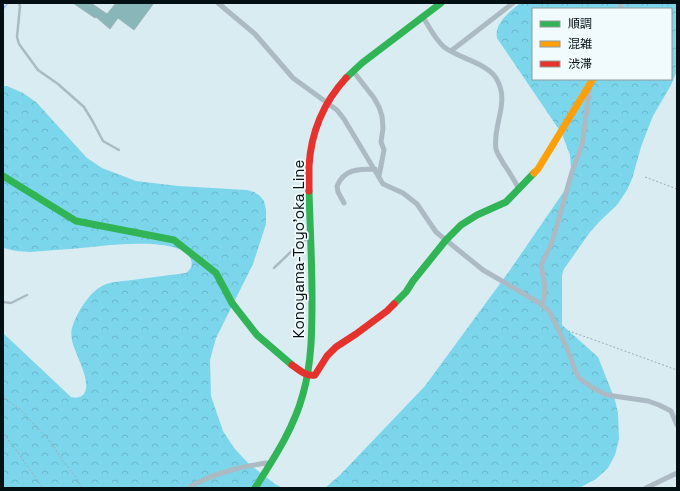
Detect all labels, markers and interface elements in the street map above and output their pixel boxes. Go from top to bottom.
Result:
legend [532,8,672,80]
text: 順調 [568,16,592,32]
text: 混雑 [568,36,592,52]
text: 渋滞 [568,56,592,72]
street label: Konoyama-Toyo'oka Line [289,160,308,338]

